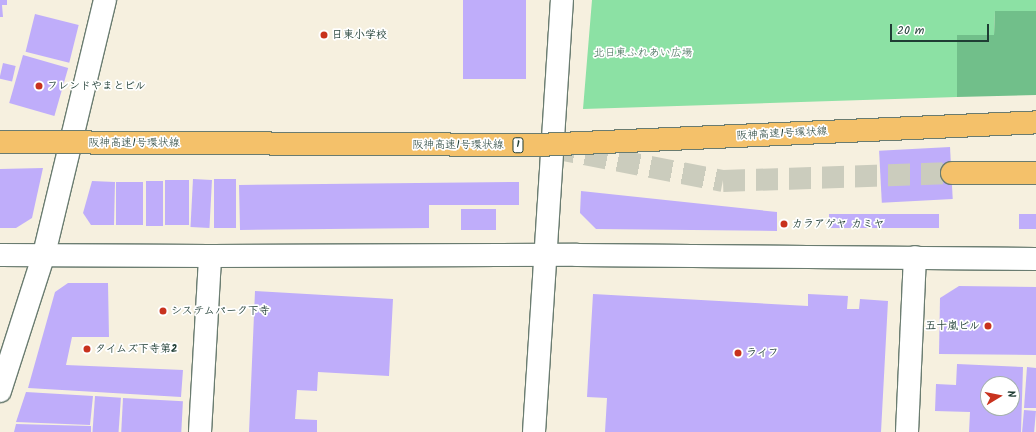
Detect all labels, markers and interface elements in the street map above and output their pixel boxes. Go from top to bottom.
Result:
scale bar [892,16,991,42]
text: 20 m [897,21,924,40]
place label: 日東小学校 [332,28,387,42]
marker: 日東小学校 [319,30,329,40]
park label: 北日東ふれあい広場 [594,46,692,60]
place label: フレンドやまとビル [47,79,146,93]
marker: フレンドやまとビル [34,81,44,91]
street label: 阪神高速1号環状線 [736,125,828,143]
street label: 阪神高速1号環状線 [88,136,180,150]
road number: 1 [512,137,524,153]
street label: 阪神高速1号環状線 [412,138,504,152]
place label: カラアゲヤ カミヤ [792,217,884,231]
marker: カラアゲヤ カミヤ [779,219,789,229]
place label: システムパーク下寺 [171,304,270,318]
marker: システムパーク下寺 [158,306,168,316]
place label: 五十嵐ビル [925,319,980,333]
marker: 五十嵐ビル [983,321,993,331]
place label: タイムズ下寺第2 [95,342,178,356]
marker: タイムズ下寺第2 [82,344,92,354]
place label: ライフ [746,346,779,360]
marker: ライフ [733,348,743,358]
north arrow [980,376,1020,416]
text: N [1001,389,1020,399]

